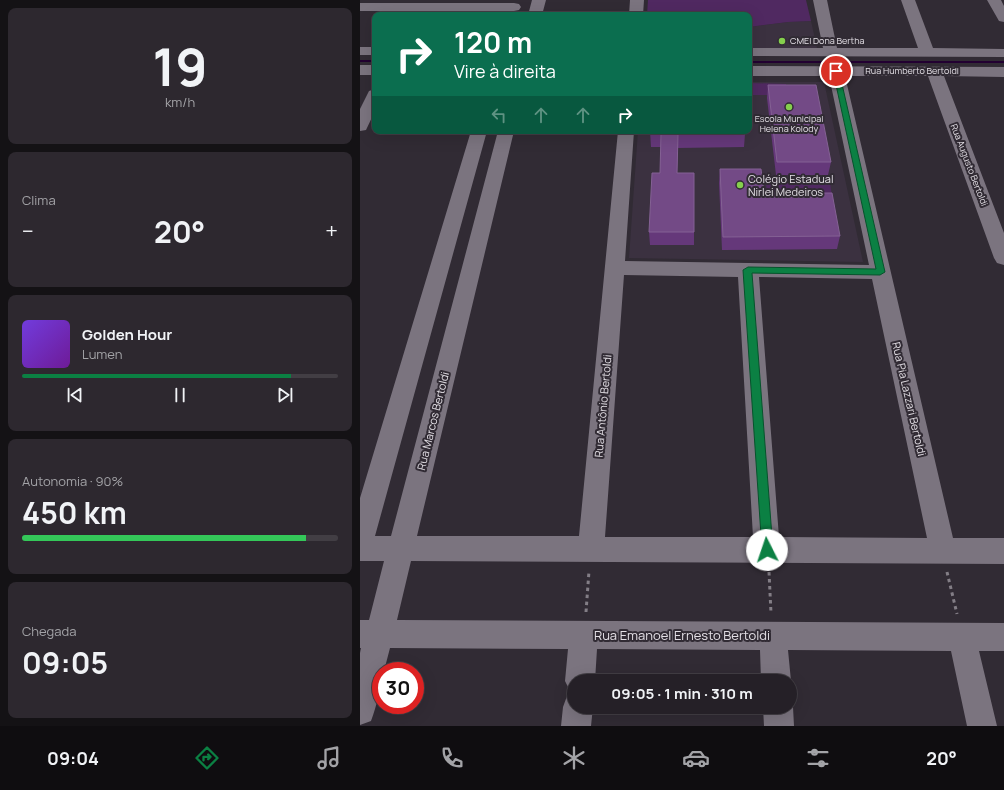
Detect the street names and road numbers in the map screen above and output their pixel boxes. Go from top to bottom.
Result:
street label: Rua Humberto Bertoldi [865,64,959,77]
street label: Rua Augusto Bertoldi [948,122,991,208]
street label: Rua Pia Lazzari Bertoldi [889,340,930,457]
street label: Rua Antônio Bertoldi [591,354,614,458]
street label: Rua Marcos Bertoldi [413,370,452,472]
street label: Rua Emanoel Ernesto Bertoldi [594,626,770,644]

